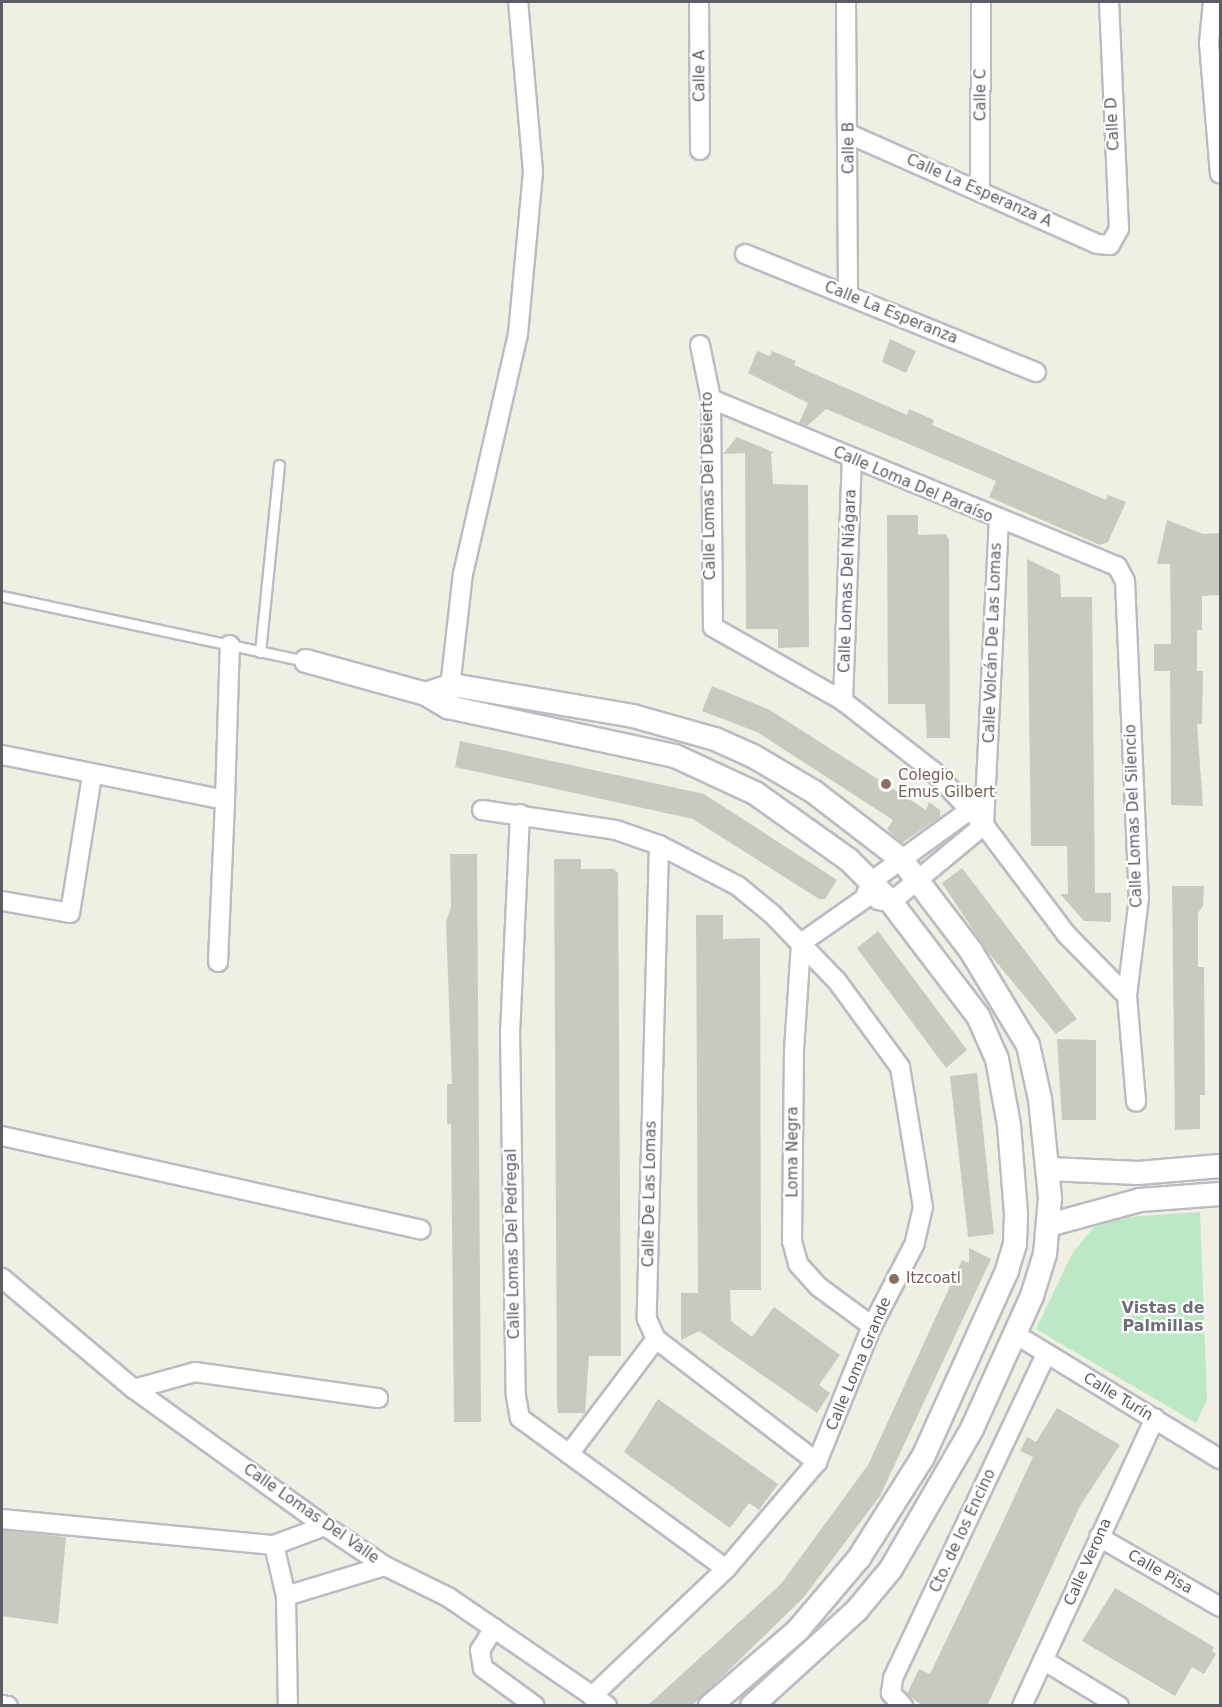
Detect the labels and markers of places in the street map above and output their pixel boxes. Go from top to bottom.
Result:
place label: Colegio Emus Gilbert [898,766,995,801]
marker: Colegio Emus Gilbert [879,777,893,791]
place label: Itzcoatl [906,1270,961,1288]
marker: Itzcoatl [887,1272,901,1286]

